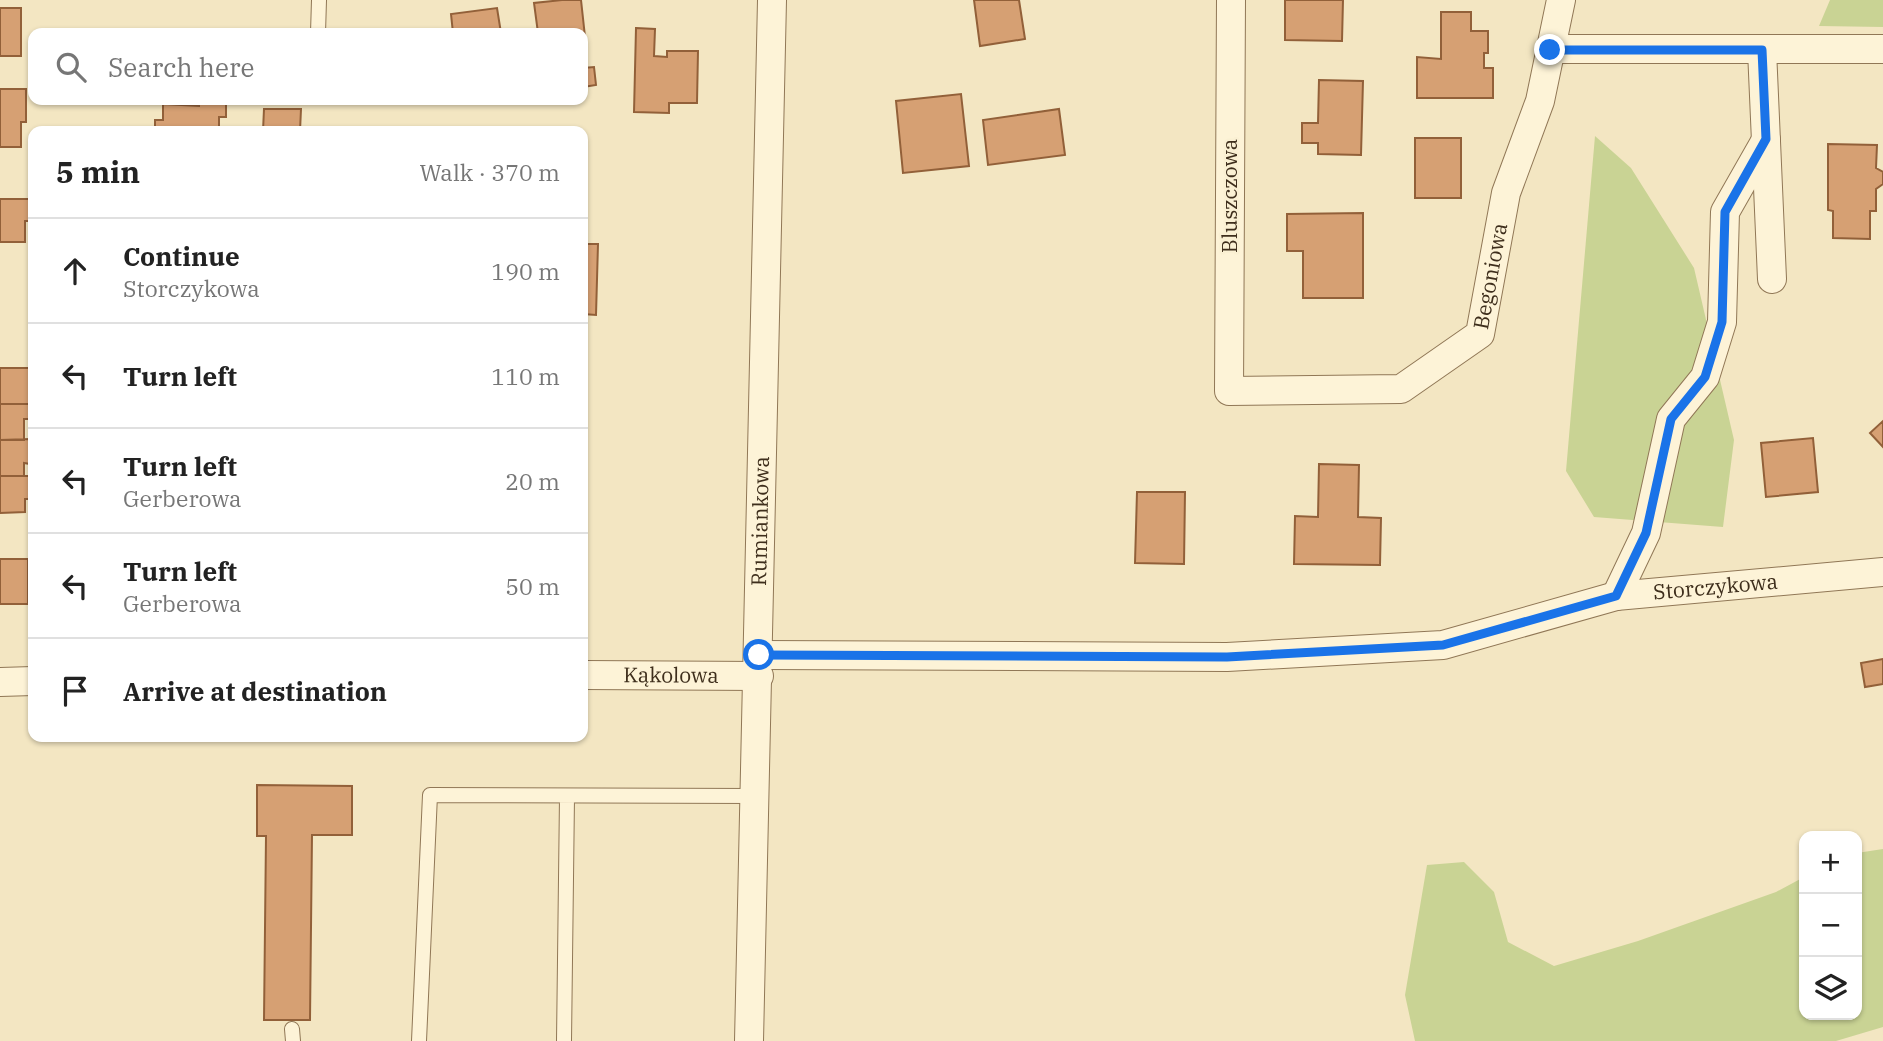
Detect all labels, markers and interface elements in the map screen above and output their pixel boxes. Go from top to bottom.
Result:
search box [28,28,588,105]
route end [1534,34,1565,65]
icon: search [52,48,90,86]
text: Search here [108,50,254,84]
street label: Bluszczowa [1215,139,1243,253]
text: 5 min [56,152,140,191]
text: Walk · 370 m [419,157,560,187]
street label: Begoniowa [1466,220,1513,332]
text: Continue [123,239,240,273]
icon: ahead [56,252,94,290]
text: 190 m [491,256,560,286]
text: Storczykowa [123,273,260,303]
icon: left [56,357,94,395]
text: Turn left [123,359,237,393]
text: 110 m [491,361,560,391]
text: Turn left [123,449,237,483]
street label: Rumiankowa [744,456,775,586]
icon: left [56,462,94,500]
text: 20 m [505,466,560,496]
text: Gerberowa [123,483,242,513]
text: Turn left [123,554,237,588]
icon: left [56,567,94,605]
street label: Storczykowa [1652,567,1779,606]
text: 50 m [505,571,560,601]
text: Gerberowa [123,588,242,618]
route start [743,639,774,670]
street label: Kąkolowa [623,660,719,689]
icon: arrive [56,672,94,710]
text: Arrive at destination [123,674,387,708]
map controls [1799,831,1862,1020]
button: + [1799,831,1862,894]
button: − [1799,894,1862,957]
button: layers [1799,957,1862,1020]

